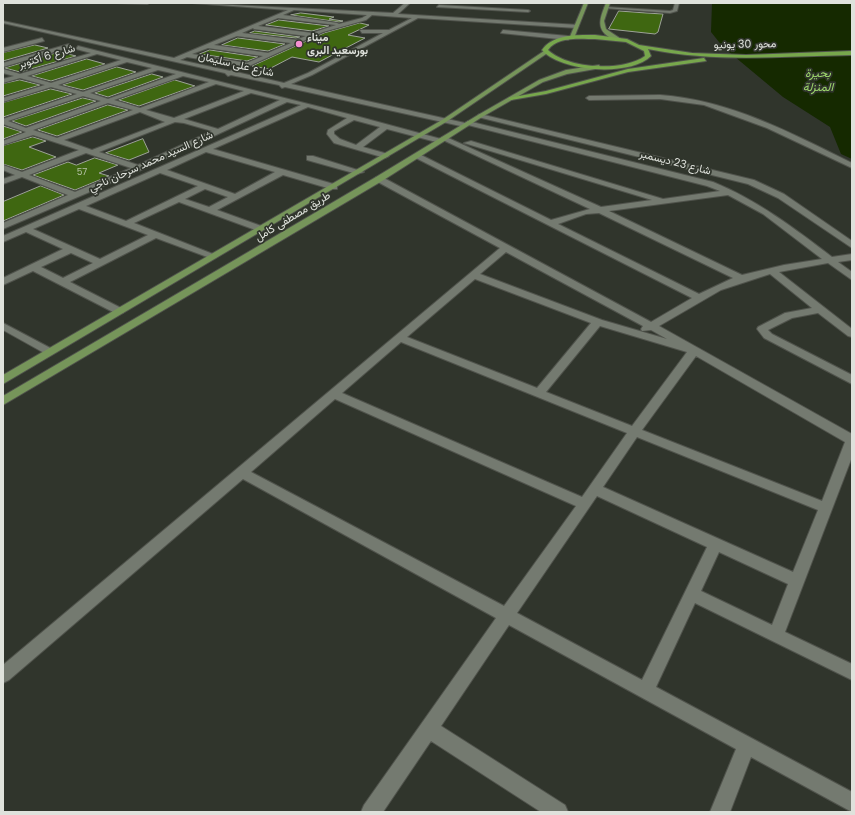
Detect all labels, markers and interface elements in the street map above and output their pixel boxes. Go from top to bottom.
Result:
place label: ميناء بورسعيد البرى [307,31,368,57]
street label: محور 30 يونيو [713,38,777,52]
marker: ميناء بورسعيد البرى [294,39,304,49]
street label: شارع 6 أكتوبر [17,42,77,72]
street label: شارع على سليمان [197,50,275,80]
water label: بحيرة المنزلة [803,67,833,95]
street label: شارع السيد محمد سرحان ناجي [87,129,215,195]
street label: شارع 23 ديسمبر [638,148,712,178]
house number: 57 [77,168,87,178]
street label: طريق مصطفى كامل [253,189,333,245]

